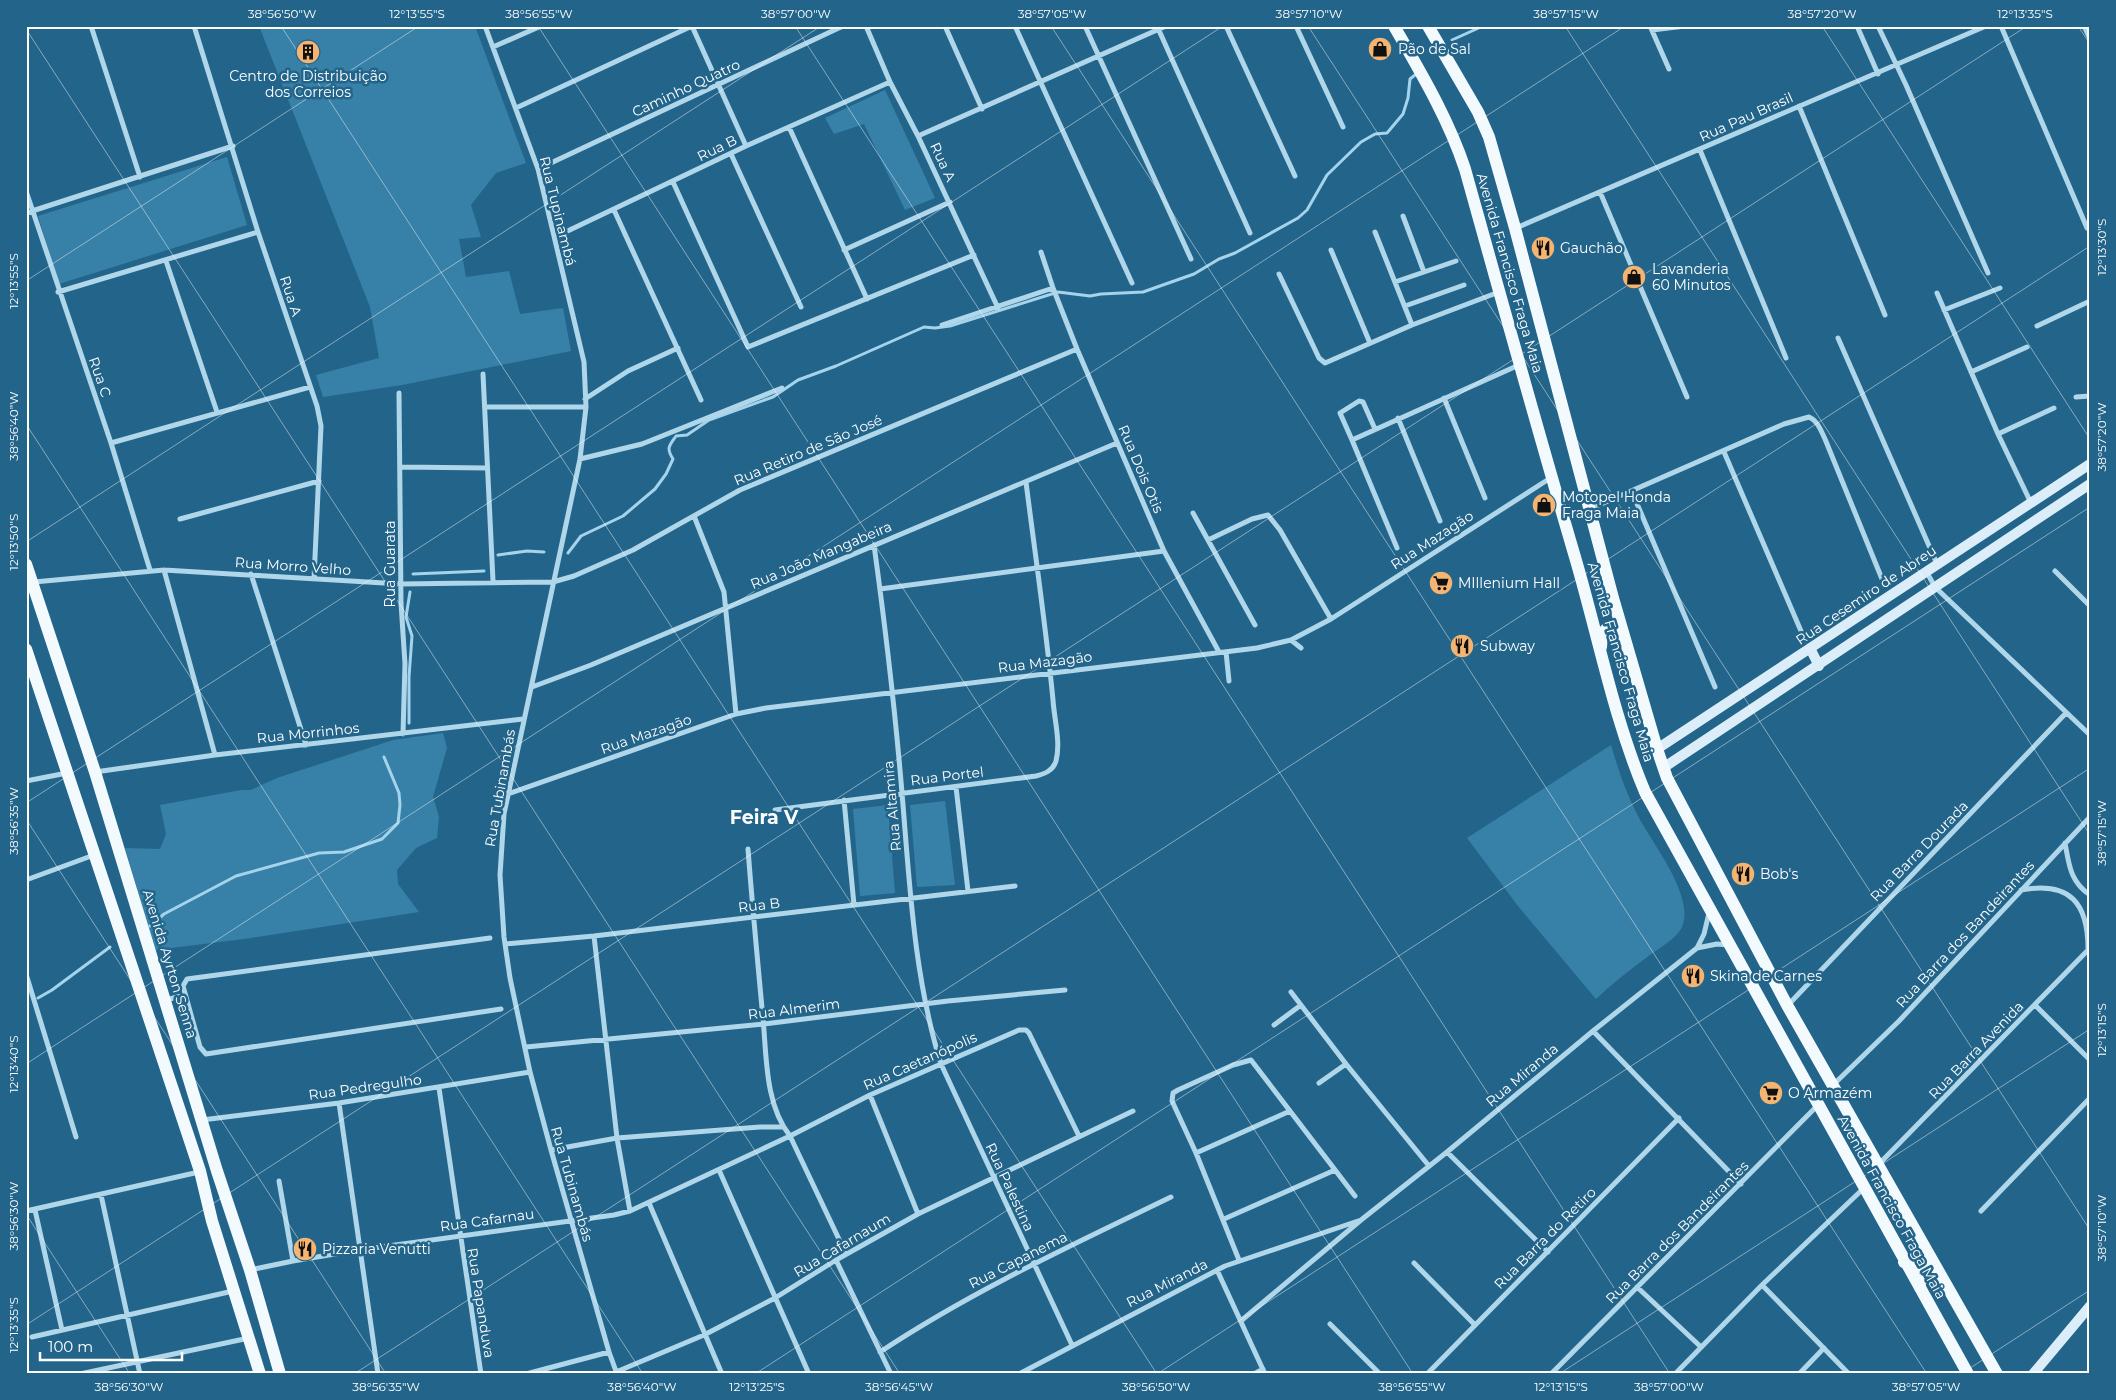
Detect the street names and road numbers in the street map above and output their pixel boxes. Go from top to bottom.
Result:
street label: Caminho Quatro [629,55,743,121]
street label: Rua Pau Brasil [1696,88,1796,146]
street label: Rua B [694,131,740,165]
street label: Rua A [926,139,960,185]
street label: Rua Tupinambá [536,154,580,268]
street label: Avenida Francisco Fraga Maia [1473,171,1547,375]
street label: Rua A [276,273,306,319]
street label: Rua C [85,355,115,400]
street label: Rua Retiro de São José [731,411,885,489]
street label: Rua Dois Otis [1114,422,1168,516]
street label: Rua Mazagão [1387,506,1477,573]
street label: Rua João Mangabeira [748,517,894,593]
street label: Rua Guarata [381,521,399,607]
street label: Rua Cesemiro de Abreu [1792,541,1940,649]
street label: Rua Morro Velho [234,553,352,579]
street label: Avenida Francisco Fraga Maia [1584,560,1658,764]
street label: Rua Mazagão [997,647,1094,677]
street label: Rua Mazagão [598,710,694,758]
street label: Rua Morrinhos [256,719,360,747]
street label: Rua Tubinambás [481,728,519,848]
street label: Rua Altamira [879,760,905,852]
street label: Rua Portel [909,763,985,789]
street label: Rua Barra Dourada [1866,797,1972,905]
street label: Rua Barra dos Bandeirantes [1892,856,2038,1011]
street label: Avenida Ayrton Senna [139,887,201,1041]
street label: Rua B [737,894,781,916]
street label: Rua Almerim [747,994,841,1024]
street label: Rua Barra Avenida [1925,997,2027,1103]
street label: Rua Caetanópolis [860,1028,980,1094]
street label: Rua Miranda [1482,1039,1562,1111]
street label: Rua Pedregulho [307,1070,423,1104]
street label: Avenida Francisco Fraga Maia [1834,1112,1950,1302]
street label: Rua Tubinambás [547,1124,597,1244]
street label: Rua Palestina [982,1140,1038,1234]
street label: Rua Barra dos Bandeirantes [1602,1157,1752,1307]
street label: Rua Barra do Retiro [1490,1183,1600,1293]
street label: Rua Cafarnau [439,1204,535,1236]
street label: Rua Cafarnaum [790,1209,894,1281]
street label: Rua Capanema [966,1227,1070,1293]
street label: Rua Papanduva [463,1247,499,1359]
street label: Rua Miranda [1123,1255,1211,1311]

